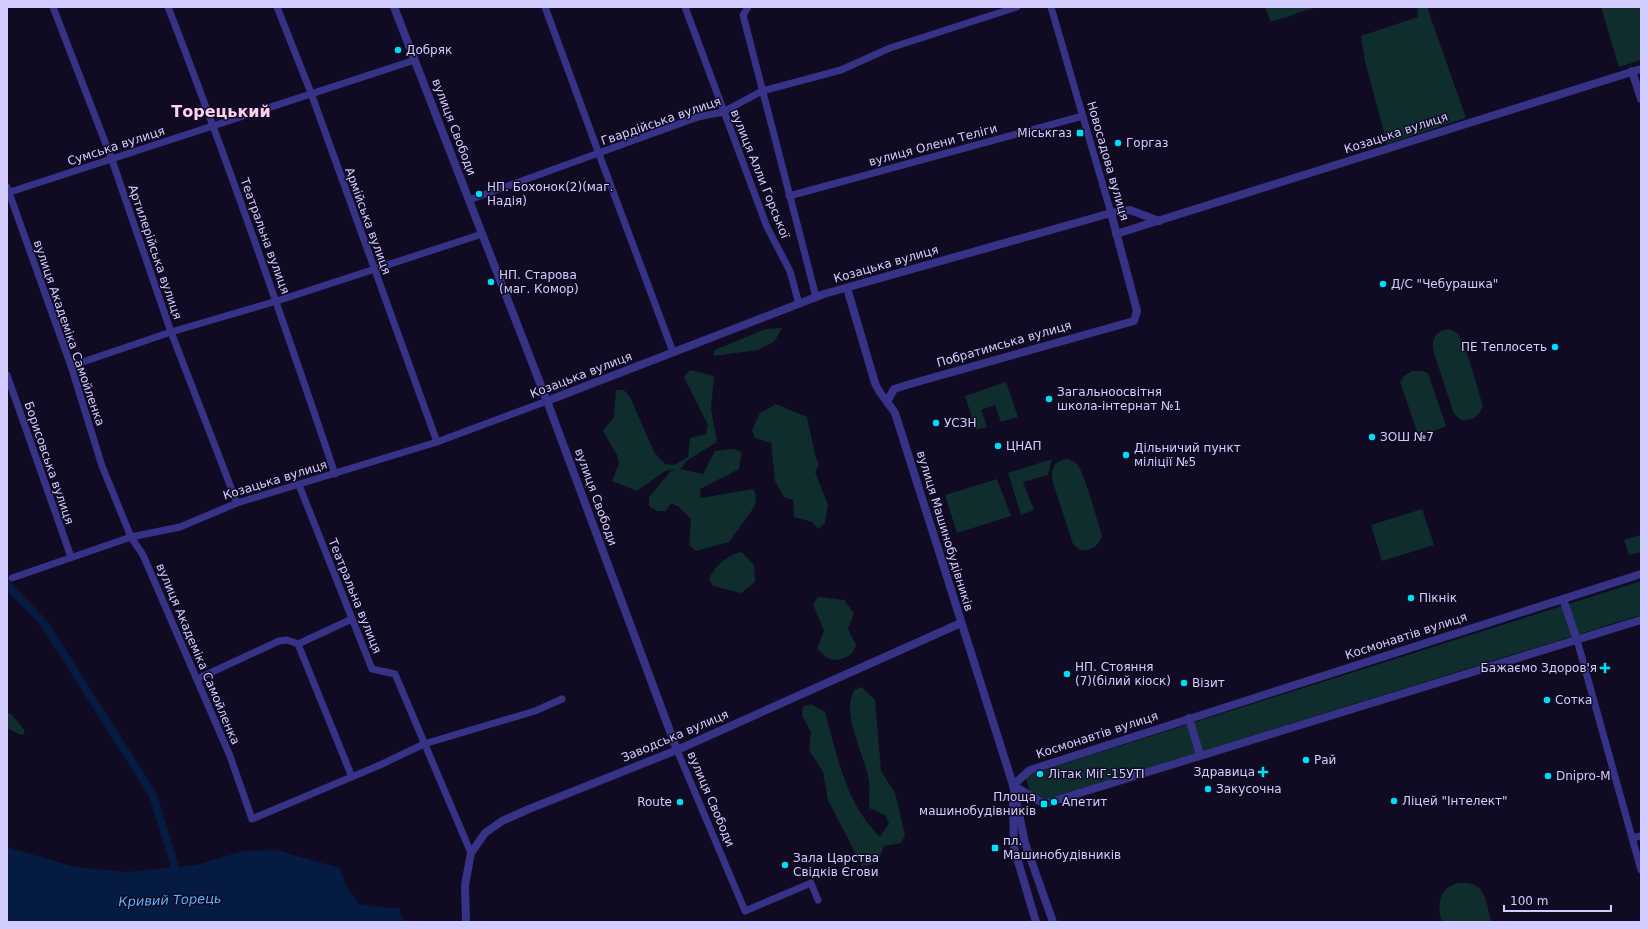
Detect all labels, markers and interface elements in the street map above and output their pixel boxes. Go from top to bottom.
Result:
place label: Добряк [406,43,452,57]
marker: Добряк [393,45,403,55]
street label: вулиця Свободи [429,77,479,177]
street label: Гвардійська вулиця [599,94,723,148]
street label: Новосадова вулиця [1084,100,1132,222]
district label: Торецький [171,102,271,121]
street label: вулиця Алли Горської [728,107,793,241]
street label: Козацька вулиця [1342,110,1450,156]
street label: вулиця Олени Теліги [867,121,999,169]
street label: Сумська вулиця [65,124,167,168]
place label: Міськгаз [1017,126,1072,140]
marker: Міськгаз [1075,128,1085,138]
place label: Горгаз [1126,136,1168,150]
marker: Горгаз [1113,138,1123,148]
street label: Армійська вулиця [342,165,394,277]
street label: Театральна вулиця [237,175,293,296]
place label: НП. Бохонок(2)(маг. Надія) [487,180,613,208]
street label: Артилерійська вулиця [125,183,185,321]
marker: НП. Бохонок(2)(маг. Надія) [474,189,484,199]
street label: вулиця Академіка Самойленка [31,238,107,428]
street label: Козацька вулиця [832,242,940,286]
place label: НП. Старова (маг. Комор) [499,268,579,296]
marker: НП. Старова (маг. Комор) [486,277,496,287]
place label: Д/С "Чебурашка" [1391,277,1498,291]
marker: Д/С "Чебурашка" [1378,279,1388,289]
street label: Побратимська вулиця [935,318,1073,370]
place label: ПЕ Теплосеть [1461,340,1547,354]
marker: ПЕ Теплосеть [1550,342,1560,352]
street label: Козацька вулиця [528,349,634,401]
place label: Загальноосвітня школа-інтернат №1 [1057,385,1181,413]
marker: Загальноосвітня школа-інтернат №1 [1044,394,1054,404]
street label: Борисовська вулиця [21,400,77,526]
place label: УСЗН [944,416,976,430]
marker: УСЗН [931,418,941,428]
place label: ЗОШ №7 [1380,430,1434,444]
marker: ЗОШ №7 [1367,432,1377,442]
place label: ЦНАП [1006,439,1042,453]
marker: ЦНАП [993,441,1003,451]
place label: Дільничий пункт міліції №5 [1134,441,1241,469]
street label: вулиця Свободи [572,446,620,548]
street label: вулиця Машинобудівників [914,449,976,613]
marker: Дільничий пункт міліції №5 [1121,450,1131,460]
street label: Козацька вулиця [221,457,329,503]
street label: Театральна вулиця [325,536,384,656]
street label: вулиця Академіка Самойленка [153,561,243,747]
place label: Пікнік [1419,591,1457,605]
marker: Пікнік [1406,593,1416,603]
street label: Космонавтів вулиця [1343,610,1469,662]
place label: НП. Стояння (7)(білий кіоск) [1075,660,1171,688]
place label: Бажаємо Здоров'я [1481,661,1597,675]
marker: Бажаємо Здоров'я [1600,663,1610,673]
marker: НП. Стояння (7)(білий кіоск) [1062,669,1072,679]
place label: Візит [1192,676,1225,690]
marker: Візит [1179,678,1189,688]
place label: Сотка [1555,693,1592,707]
marker: Сотка [1542,695,1552,705]
street label: Заводська вулиця [619,707,731,765]
street label: Космонавтів вулиця [1034,709,1160,761]
street label: вулиця Свободи [685,749,737,849]
place label: Рай [1314,753,1336,767]
marker: Рай [1301,755,1311,765]
place label: Здравица [1194,765,1255,779]
place label: Літак МіГ-15УТІ [1048,767,1145,781]
marker: Здравица [1258,767,1268,777]
marker: Літак МіГ-15УТІ [1035,769,1045,779]
place label: Dnipro-M [1556,769,1611,783]
marker: Dnipro-M [1543,771,1553,781]
place label: Закусочна [1216,782,1282,796]
marker: Закусочна [1203,784,1213,794]
place label: Площа машинобудівників [919,790,1036,818]
place label: Ліцей "Інтелект" [1402,794,1508,808]
place label: Route [637,795,672,809]
place label: Апетит [1062,795,1107,809]
marker: Ліцей "Інтелект" [1389,796,1399,806]
marker: Route [675,797,685,807]
marker: Апетит [1049,797,1059,807]
marker: Площа машинобудівників [1039,799,1049,809]
place label: пл. Машинобудівників [1003,834,1121,862]
marker: пл. Машинобудівників [990,843,1000,853]
place label: Зала Царства Свідків Єгови [793,851,879,879]
marker: Зала Царства Свідків Єгови [780,860,790,870]
scale bar [1504,887,1611,913]
water label: Кривий Торець [118,891,222,909]
text: 100 m [1510,894,1548,908]

